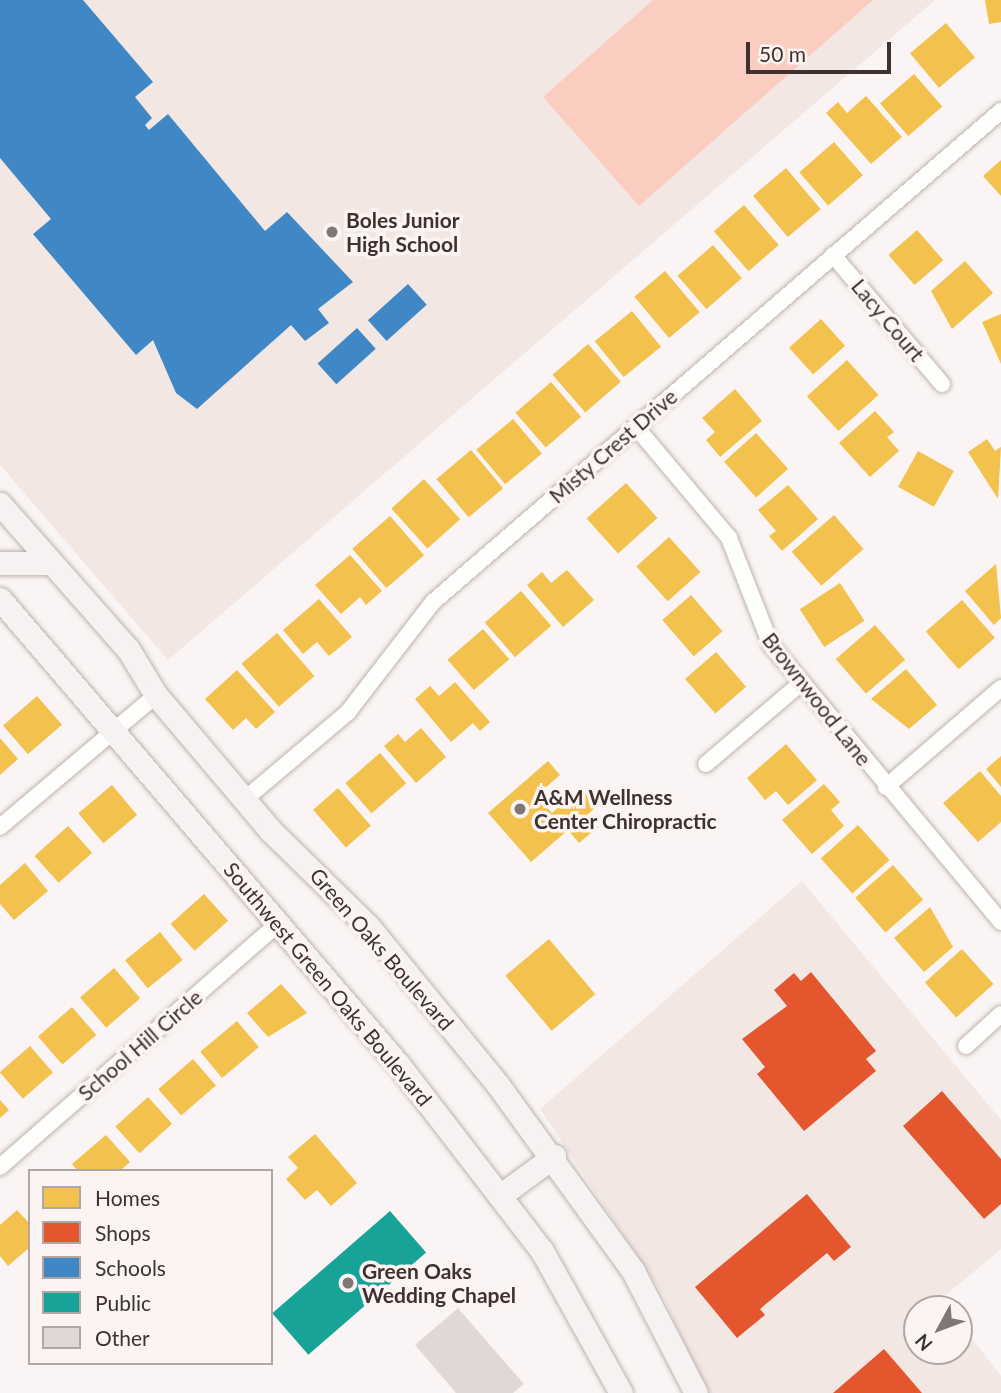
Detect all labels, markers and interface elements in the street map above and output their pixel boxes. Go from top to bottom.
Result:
scale bar [749,28,894,72]
text: 50 m [759,41,806,66]
place label: Boles Junior High School [346,207,460,257]
marker: Boles Junior High School [324,224,340,240]
street label: Lacy Court [846,274,930,366]
street label: Misty Crest Drive [544,384,682,508]
street label: Brownwood Lane [757,627,877,771]
place label: A&M Wellness Center Chiropractic [534,784,717,834]
marker: A&M Wellness Center Chiropractic [512,801,528,817]
street label: Southwest Green Oaks Boulevard [219,857,437,1111]
street label: Green Oaks Boulevard [305,863,459,1035]
street label: School Hill Circle [73,984,207,1106]
legend [28,1169,273,1365]
text: Homes [95,1185,160,1210]
text: Shops [95,1220,151,1245]
text: Schools [95,1255,166,1280]
place label: Green Oaks Wedding Chapel [362,1258,516,1308]
marker: Green Oaks Wedding Chapel [340,1275,356,1291]
text: Public [95,1290,151,1315]
north arrow [903,1295,973,1365]
text: Other [95,1325,150,1350]
text: N [910,1330,937,1356]

